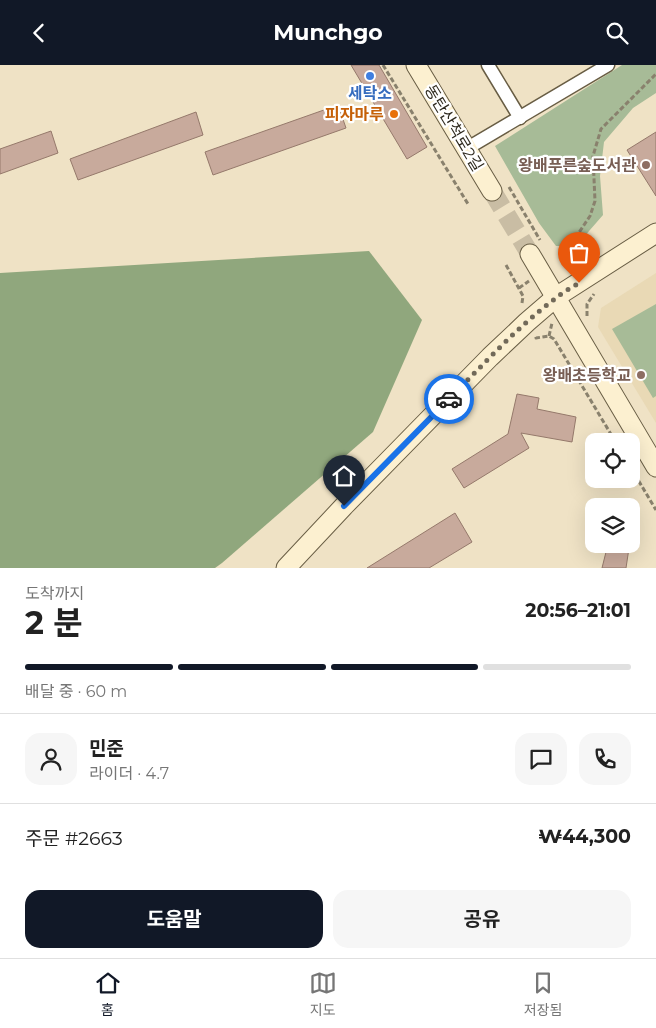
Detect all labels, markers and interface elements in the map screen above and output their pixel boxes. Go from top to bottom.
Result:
icon: back [25,19,53,47]
text: Munchgo [273,19,383,46]
icon: search [603,19,631,47]
marker: 세탁소 [364,70,376,82]
street label: 동탄산척로2길 [421,81,487,175]
place label: 세탁소 [348,84,392,103]
place label: 피자마루 [325,105,384,124]
marker: 피자마루 [388,108,400,120]
place label: 왕배푸른숲도서관 [518,156,636,175]
marker: 왕배푸른숲도서관 [640,159,652,171]
pin [558,232,600,283]
icon: bag [565,239,593,267]
place label: 왕배초등학교 [543,366,631,385]
marker: 왕배초등학교 [635,369,647,381]
courier [424,374,474,424]
icon: car [435,385,463,413]
map controls [585,433,640,553]
button: locate [585,433,640,488]
pin [323,455,365,506]
icon: home [330,462,358,490]
button: layers [585,498,640,553]
text: 도착까지 [25,584,84,603]
text: 20:56–21:01 [525,599,631,622]
text: 2 분 [25,603,82,642]
text: 배달 중 · 60 m [25,682,127,701]
button: person [25,733,77,785]
button: chat [515,733,567,785]
button: phone [579,733,631,785]
text: 민준 [89,737,124,760]
text: 라이더 · 4.7 [89,764,169,783]
text: ₩44,300 [539,825,631,848]
text: 주문 #2663 [25,827,123,850]
button: 도움말 [25,890,323,948]
button: 공유 [333,890,631,948]
tab: 홈 [94,969,122,1019]
tab: 지도 [309,969,337,1019]
tab: 저장됨 [524,969,562,1019]

